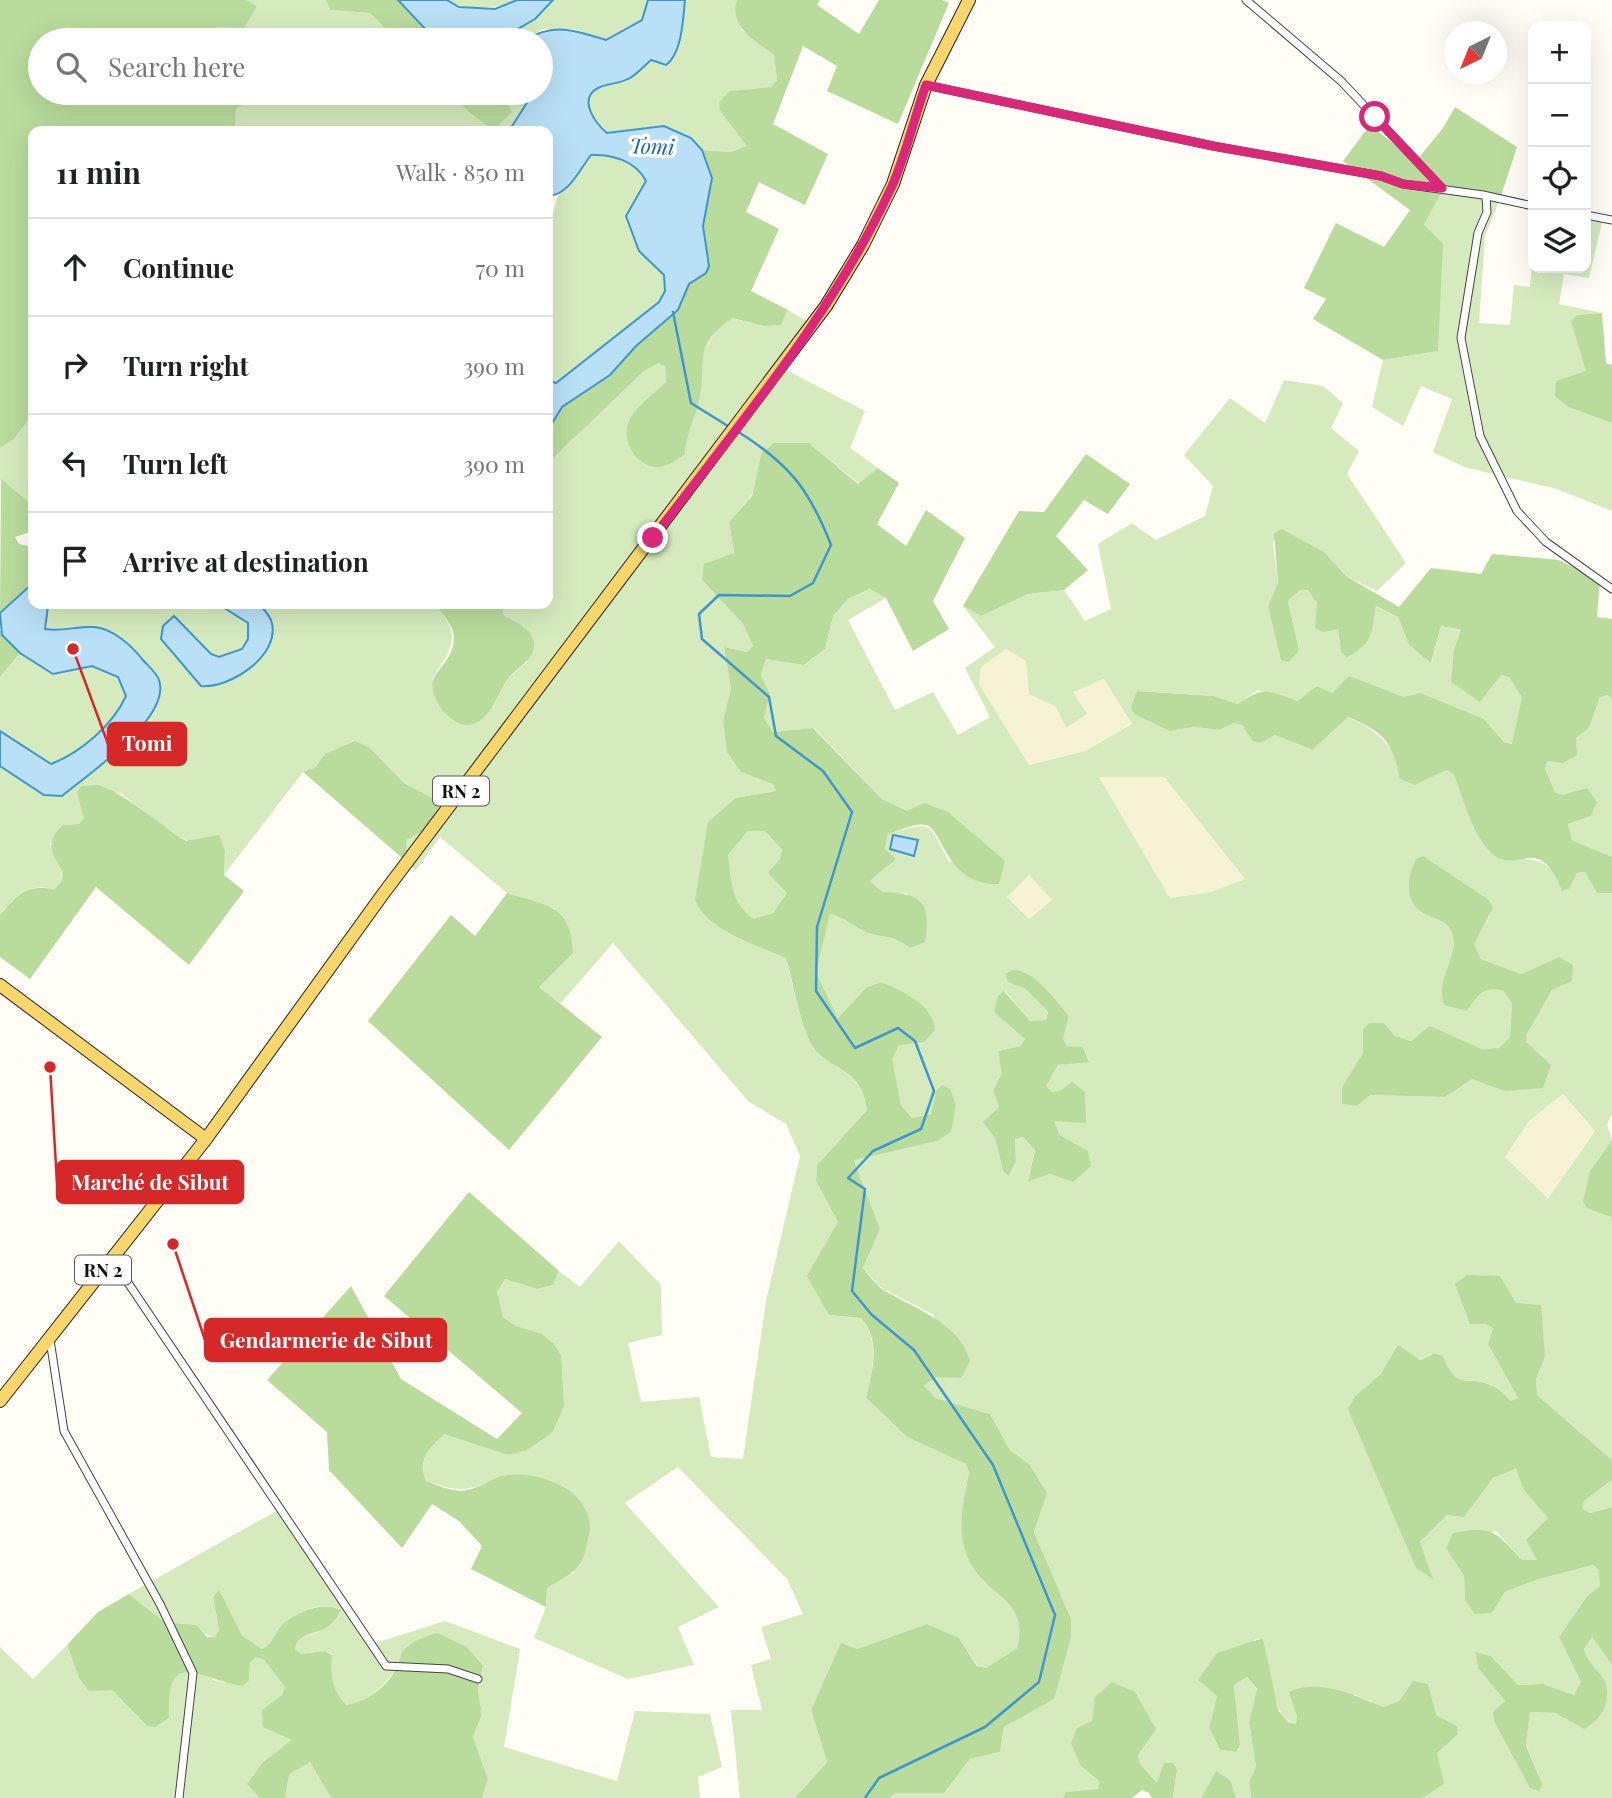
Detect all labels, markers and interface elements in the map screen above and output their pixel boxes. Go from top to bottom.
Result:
north arrow [1444,21,1507,84]
map controls [1528,21,1591,273]
button: + [1528,21,1591,84]
search box [28,28,553,105]
icon: search [52,48,90,86]
text: Search here [108,49,245,84]
button: − [1528,84,1591,147]
route start [1359,101,1390,132]
water label: Tomi [629,130,676,160]
button: locate [1528,147,1591,210]
text: 11 min [56,152,141,192]
text: Walk · 850 m [396,156,525,187]
button: layers [1528,210,1591,273]
icon: ahead [56,248,94,286]
text: Continue [123,250,234,285]
text: 70 m [476,252,525,283]
icon: right [56,346,94,384]
text: Turn right [123,348,249,383]
text: 390 m [463,350,525,381]
icon: left [56,444,94,482]
text: Turn left [123,446,228,481]
text: 390 m [463,448,525,479]
route end [637,522,668,553]
icon: arrive [56,542,94,580]
text: Arrive at destination [123,544,369,579]
callout: Tomi [108,723,186,765]
text: Tomi [122,728,173,756]
road number: RN 2 [433,776,489,806]
callout: Marché de Sibut [57,1161,243,1203]
text: Marché de Sibut [71,1167,229,1195]
road number: RN 2 [75,1255,131,1284]
callout: Gendarmerie de Sibut [205,1319,446,1361]
text: Gendarmerie de Sibut [220,1325,433,1353]

